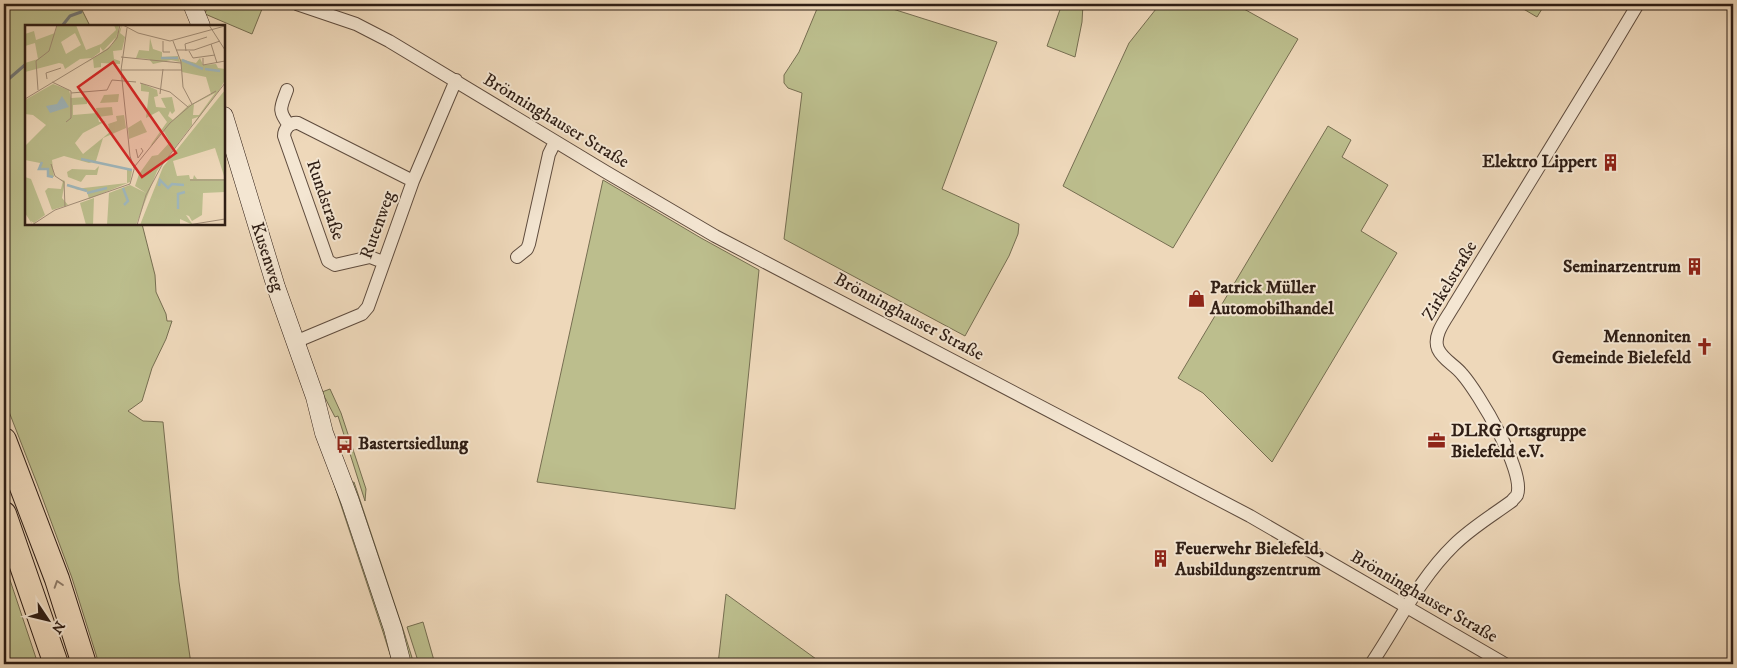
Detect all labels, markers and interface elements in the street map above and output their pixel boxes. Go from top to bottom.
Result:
inset map [25,25,225,225]
street label: Brönninghauser Straße [479,69,633,173]
place label: Elektro Lippert [1482,151,1597,173]
building icon: Elektro Lippert [1601,152,1621,172]
street label: Rundstraße [301,157,349,243]
street label: Rutenweg [356,188,401,262]
street label: Kusenweg [245,220,289,295]
street label: Zirkelstraße [1418,237,1482,325]
place label: Seminarzentrum [1563,256,1681,278]
building icon: Seminarzentrum [1685,257,1705,277]
street label: Brönninghauser Straße [831,268,987,366]
place label: Patrick Müller Automobilhandel [1209,277,1334,320]
shop icon: Patrick Müller Automobilhandel [1186,288,1206,308]
place label: Mennoniten Gemeinde Bielefeld [1552,326,1692,369]
church icon: Mennoniten Gemeinde Bielefeld [1695,337,1715,357]
place label: DLRG Ortsgruppe Bielefeld e.V. [1451,420,1587,463]
office icon: DLRG Ortsgruppe Bielefeld e.V. [1427,431,1447,451]
place label: Bastertsiedlung [358,433,469,455]
bus stop icon: Bastertsiedlung [334,434,354,454]
place label: Feuerwehr Bielefeld, Ausbildungszentrum [1174,538,1324,581]
street label: Brönninghauser Straße [1347,546,1501,648]
building icon: Feuerwehr Bielefeld, Ausbildungszentrum [1151,549,1171,569]
one-way arrow [54,581,64,589]
north arrow [22,596,72,646]
text: N [47,617,69,637]

